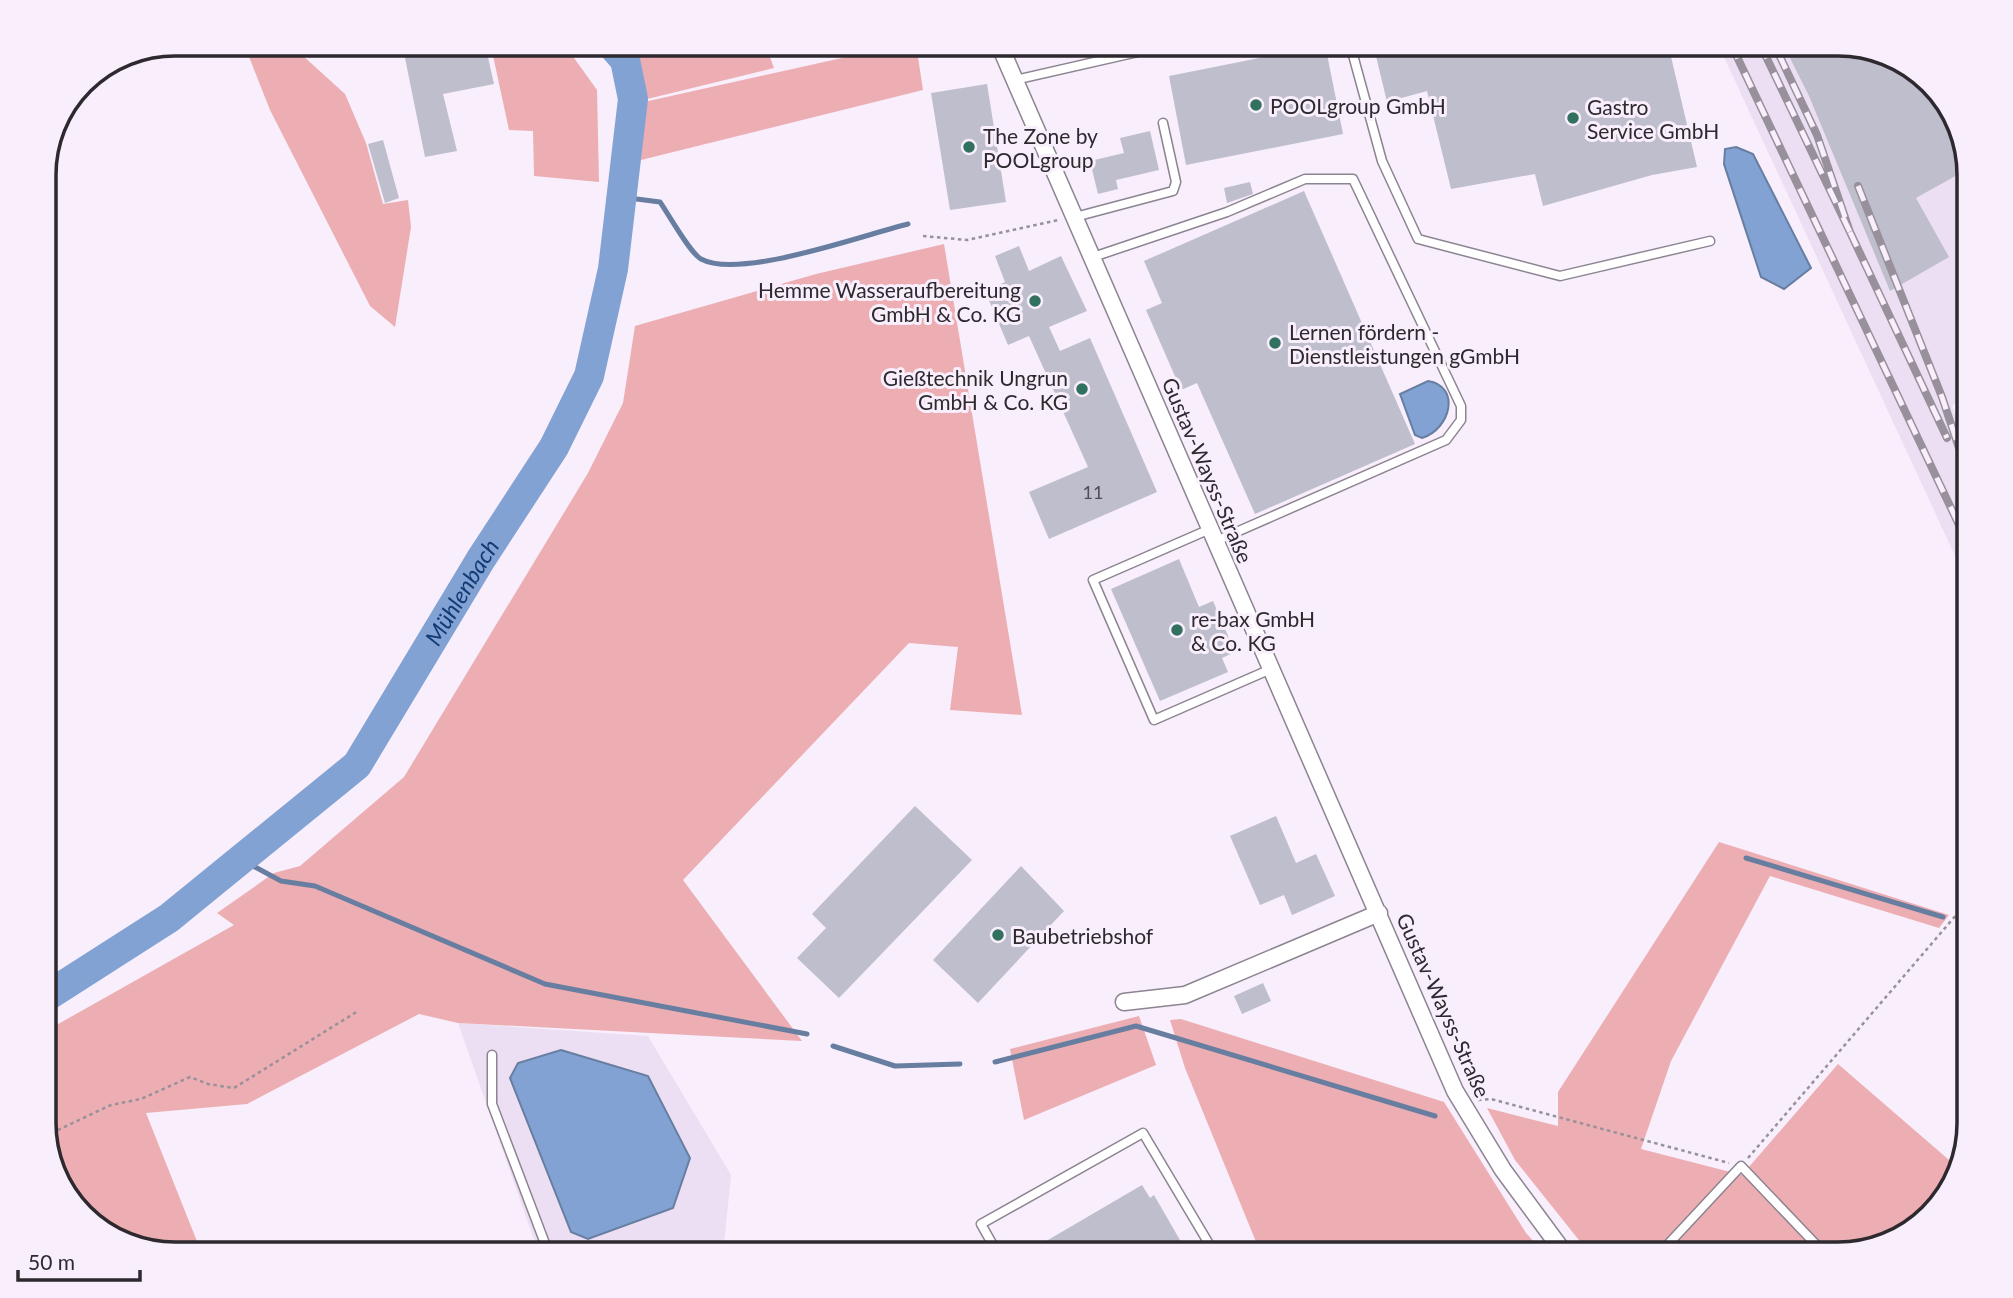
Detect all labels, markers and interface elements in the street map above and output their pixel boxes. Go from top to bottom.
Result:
place label: POOLgroup GmbH [1270,93,1446,118]
place label: Gastro Service GmbH [1587,94,1719,143]
marker: POOLgroup GmbH [1248,97,1264,113]
marker: Gastro Service GmbH [1565,110,1581,126]
place label: The Zone by POOLgroup [983,123,1098,172]
marker: The Zone by POOLgroup [961,139,977,155]
place label: Hemme Wasseraufbereitung GmbH & Co. KG [758,277,1021,326]
marker: Hemme Wasseraufbereitung GmbH & Co. KG [1027,293,1043,309]
place label: Lernen fördern - Dienstleistungen gGmbH [1289,319,1520,368]
marker: Lernen fördern - Dienstleistungen gGmbH [1267,335,1283,351]
place label: Gießtechnik Ungrun GmbH & Co. KG [883,365,1068,414]
street label: Gustav-Wayss-Straße [1158,374,1258,566]
marker: Gießtechnik Ungrun GmbH & Co. KG [1074,381,1090,397]
house number: 11 [1083,481,1103,503]
water label: Mühlenbach [419,534,504,650]
place label: re-bax GmbH & Co. KG [1191,606,1315,655]
marker: re-bax GmbH & Co. KG [1169,622,1185,638]
street label: Gustav-Wayss-Straße [1392,909,1496,1101]
place label: Baubetriebshof [1012,923,1154,948]
marker: Baubetriebshof [990,927,1006,943]
scale bar [18,1238,140,1282]
text: 50 m [28,1249,75,1274]

